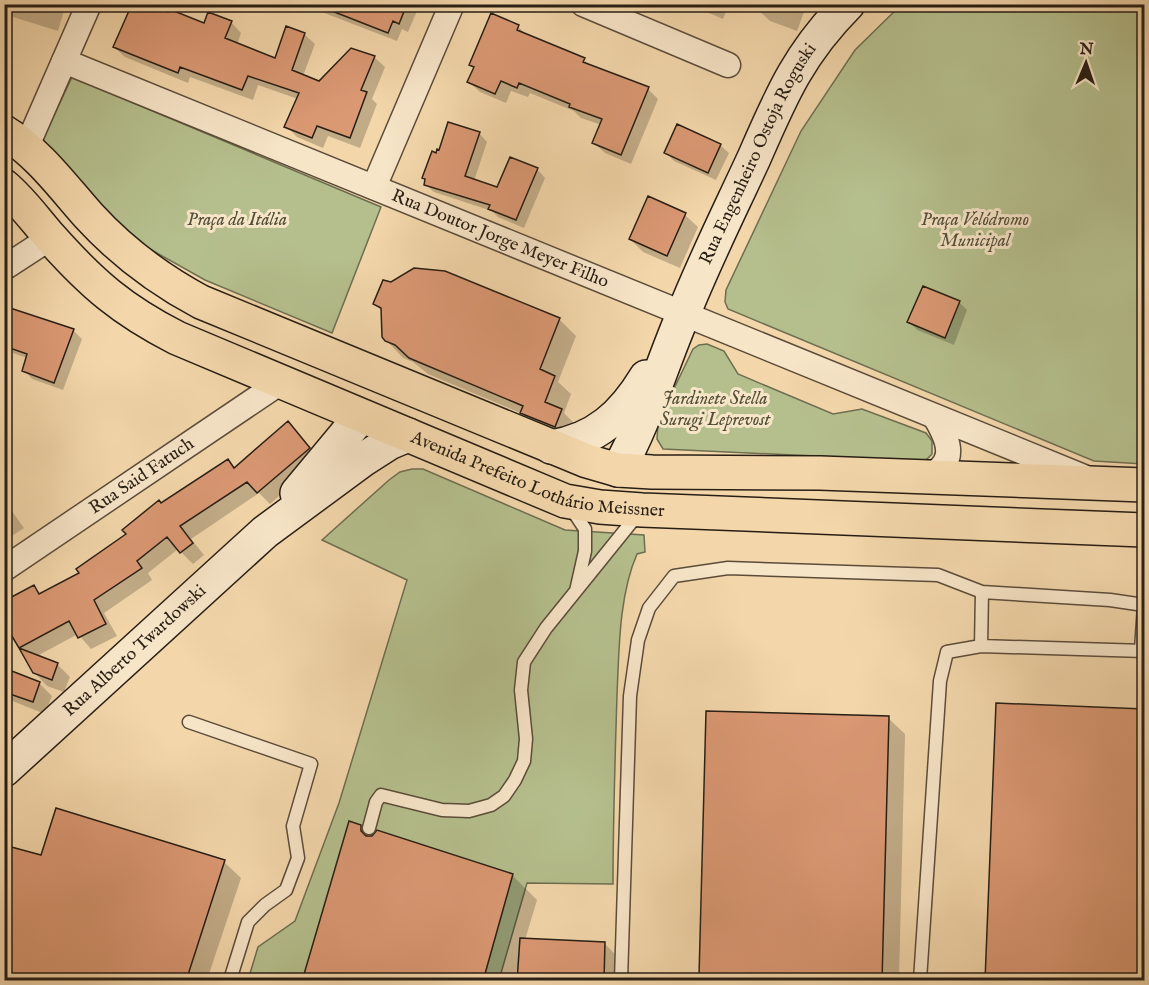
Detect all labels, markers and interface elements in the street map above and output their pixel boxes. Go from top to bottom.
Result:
north arrow [1056,33,1116,93]
street label: Rua Engenheiro Ostoja Roguski [694,39,822,268]
text: N [1078,40,1094,60]
street label: Rua Doutor Jorge Meyer Filho [388,184,612,294]
park label: Praça da Itália [187,209,287,232]
park label: Praça Velódromo Municipal [921,209,1029,253]
park label: Jardinete Stella Surugi Leprevost [660,388,772,432]
street label: Avenida Prefeito Lothário Meissner [406,426,665,522]
street label: Rua Said Fatuch [85,432,199,520]
street label: Rua Alberto Twardowski [58,580,211,722]

